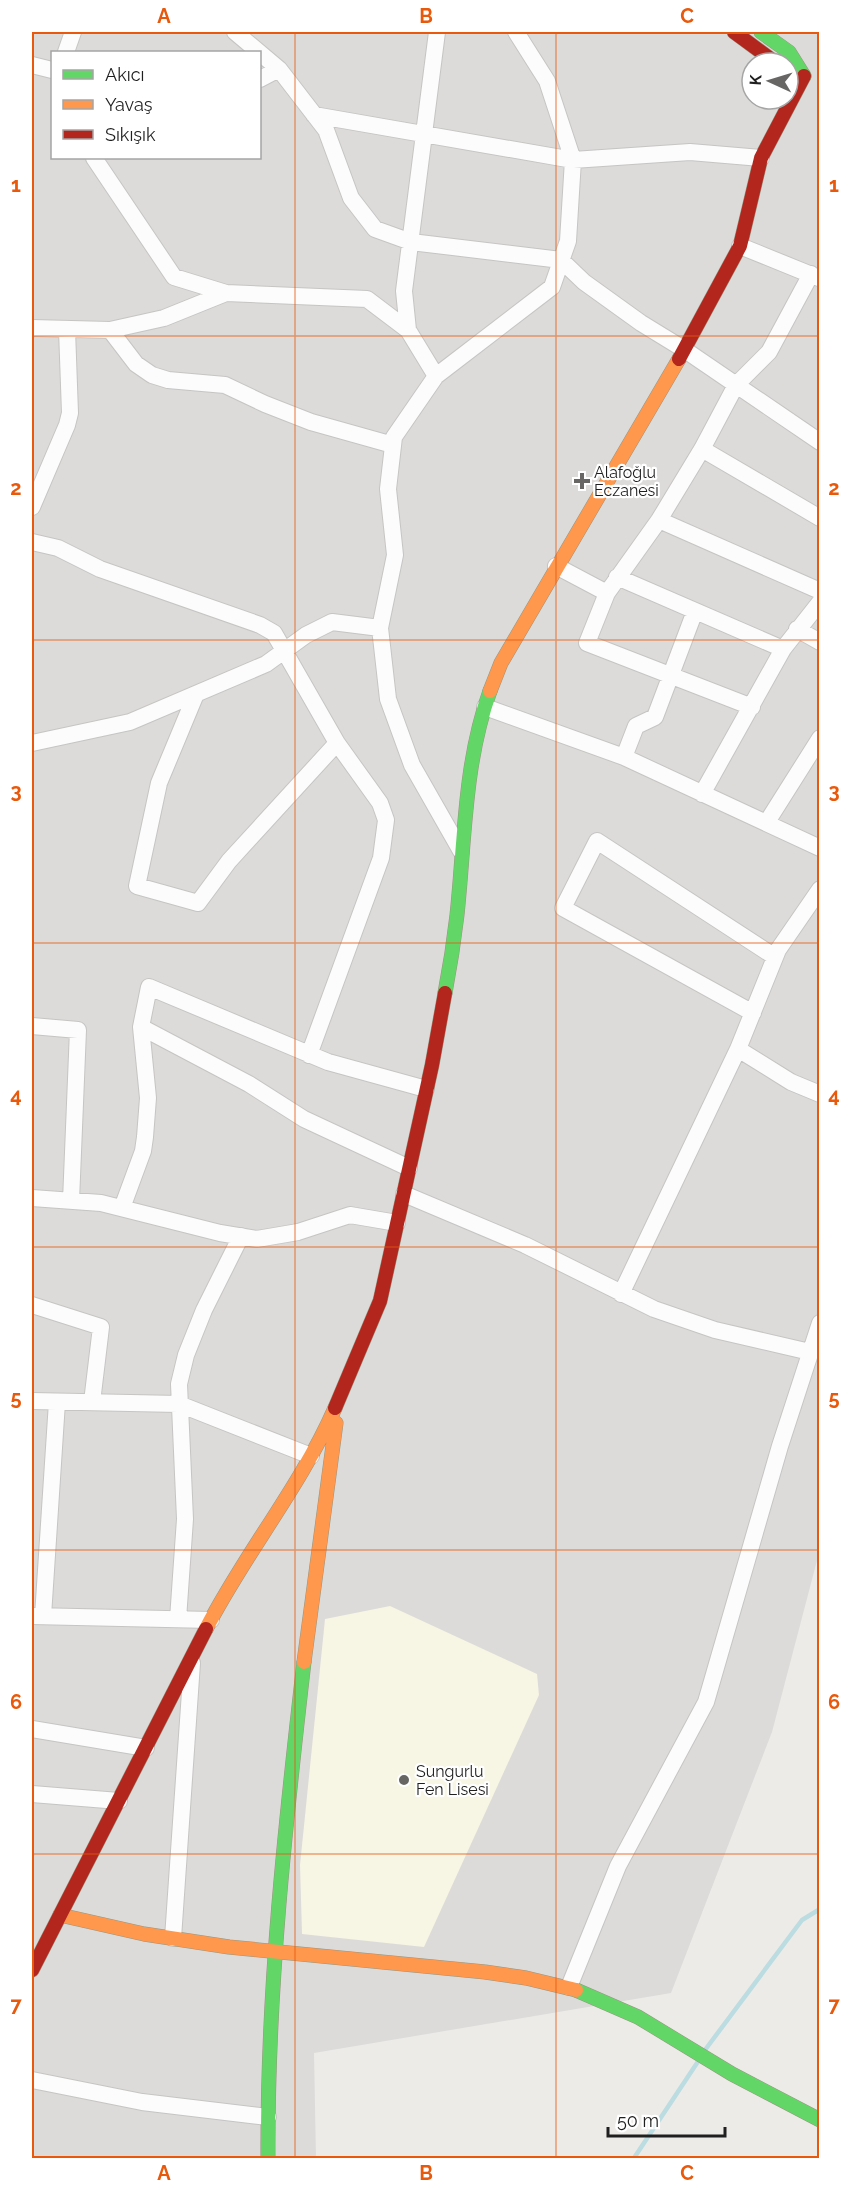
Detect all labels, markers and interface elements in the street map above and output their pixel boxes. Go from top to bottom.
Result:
text: A [157,4,171,28]
text: B [419,4,433,28]
text: C [680,4,694,28]
legend [51,51,261,159]
north arrow [740,51,800,111]
text: Akıcı [105,64,144,85]
text: K [746,74,765,86]
text: Yavaş [105,94,153,115]
text: Sıkışık [105,124,156,145]
text: 1 [11,173,21,197]
text: 1 [829,173,839,197]
place label: Alafoğlu Eczanesi [594,463,659,500]
marker: Alafoğlu Eczanesi [575,474,589,488]
text: 2 [10,476,22,500]
text: 2 [828,476,840,500]
text: 3 [10,779,22,803]
text: 3 [828,779,840,803]
text: 4 [10,1083,22,1107]
text: 4 [828,1083,840,1107]
text: 5 [10,1386,22,1410]
text: 5 [828,1386,840,1410]
text: 6 [10,1690,22,1714]
text: 6 [828,1690,840,1714]
place label: Sungurlu Fen Lisesi [416,1762,489,1799]
marker: Sungurlu Fen Lisesi [397,1773,411,1787]
text: 7 [10,1993,22,2017]
text: 7 [828,1993,840,2017]
scale bar [608,2100,725,2138]
text: 50 m [617,2110,659,2131]
text: A [157,2161,171,2185]
text: B [419,2161,433,2185]
text: C [680,2161,694,2185]

